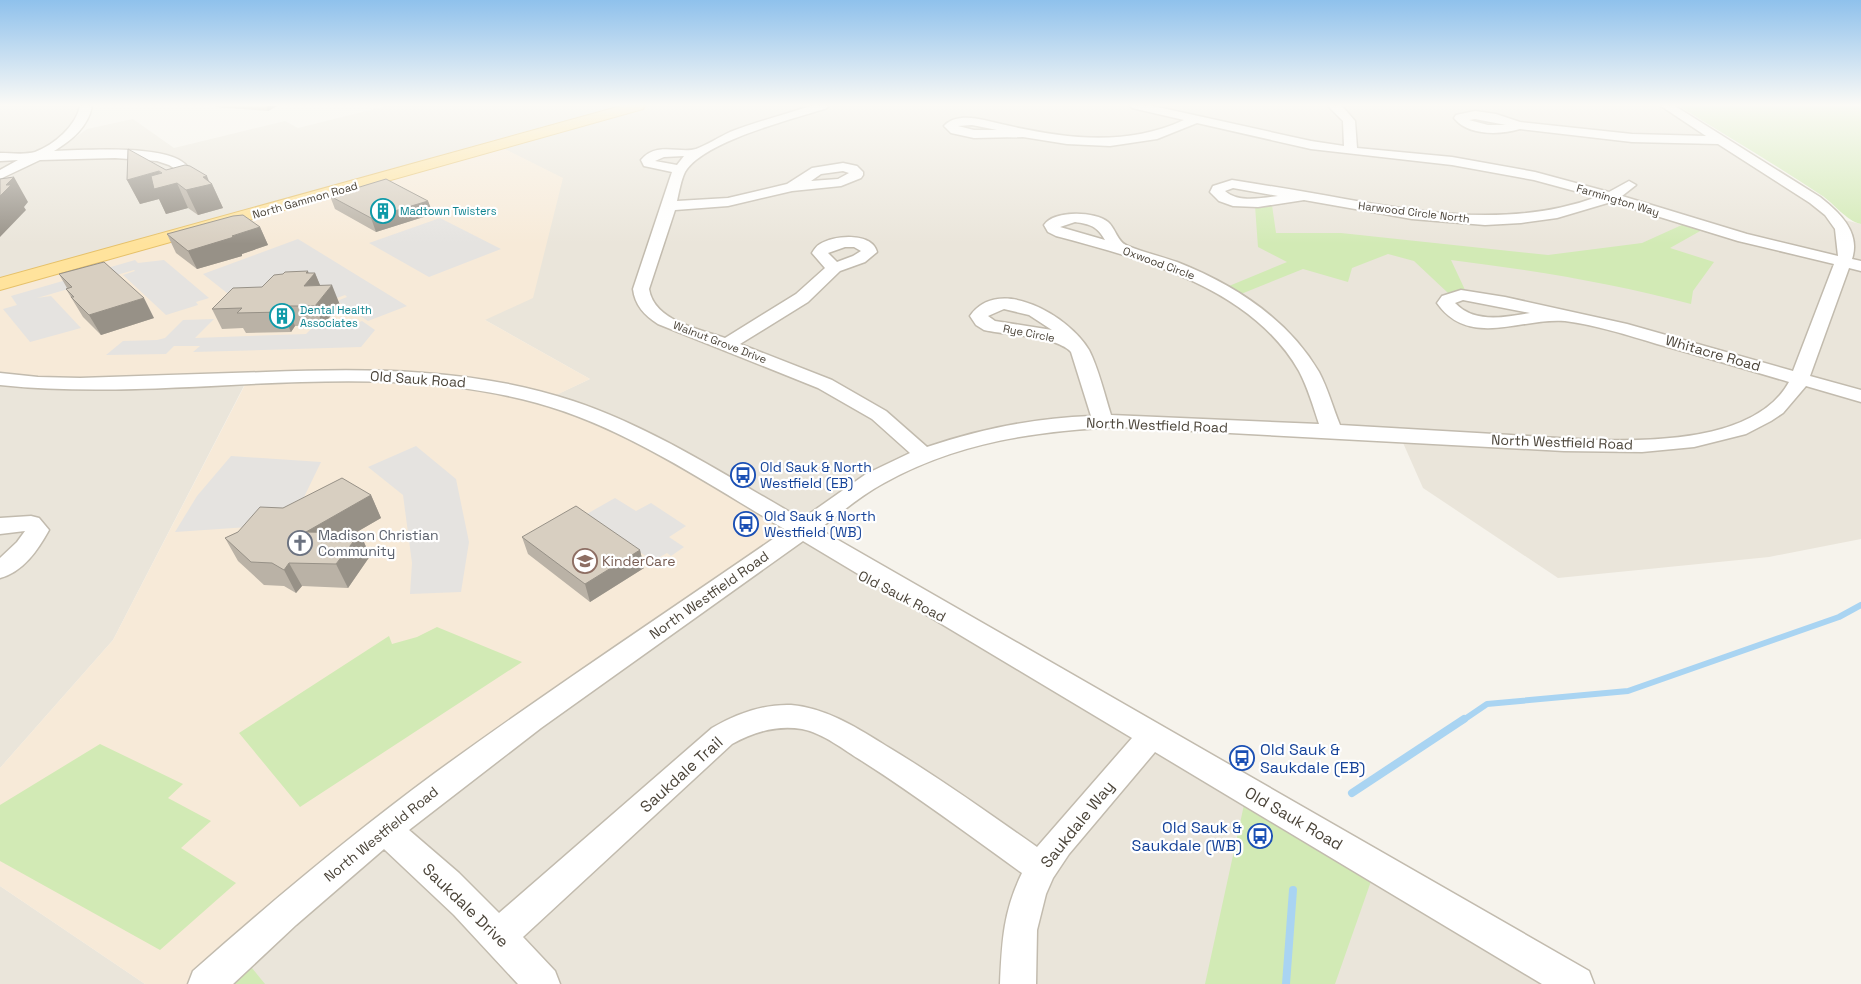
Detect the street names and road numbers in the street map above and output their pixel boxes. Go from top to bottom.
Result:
street label: North Gammon Road [251,178,359,222]
street label: Farmington Way [1575,181,1661,219]
street label: Harwood Circle North [1357,198,1471,226]
street label: Oxwood Circle [1121,243,1197,283]
street label: Walnut Grove Drive [671,318,769,366]
street label: Rye Circle [1002,321,1056,345]
street label: Whitacre Road [1663,331,1763,375]
street label: Old Sauk Road [370,367,466,391]
street label: North Westfield Road [1086,414,1228,436]
street label: North Westfield Road [1491,431,1633,453]
street label: North Westfield Road [646,547,772,643]
street label: Old Sauk Road [855,566,949,626]
street label: Saukdale Trail [636,732,727,817]
street label: Saukdale Way [1036,776,1119,872]
street label: North Westfield Road [320,782,442,886]
street label: Old Sauk Road [1241,782,1346,855]
street label: Saukdale Drive [418,859,513,952]

